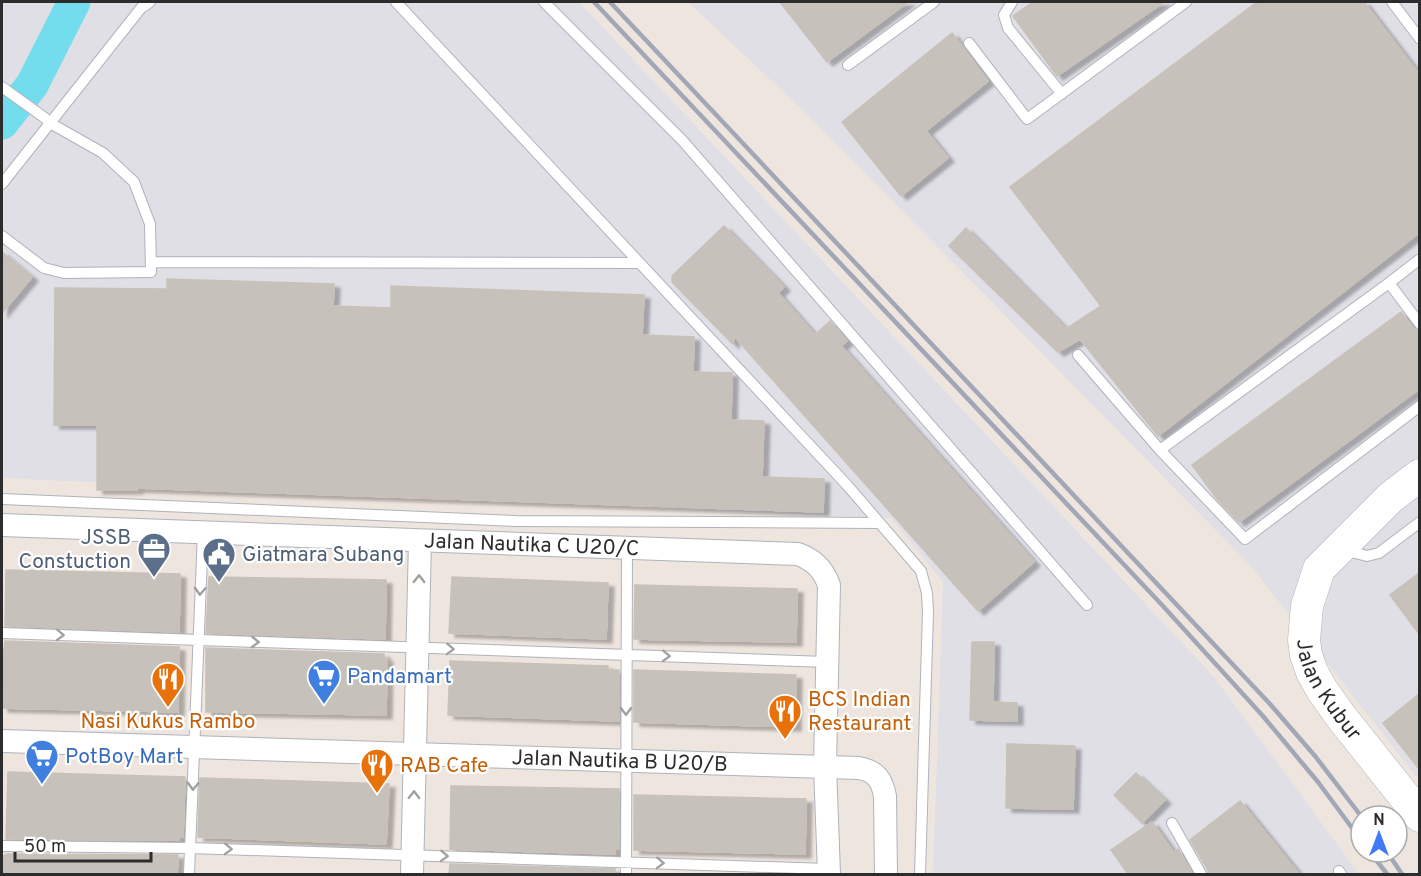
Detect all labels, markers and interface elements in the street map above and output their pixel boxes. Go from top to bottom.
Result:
place label: JSSB Constuction [19,525,131,576]
street label: Jalan Nautika C U20/C [423,528,640,563]
office icon: JSSB Constuction [136,531,172,578]
public building icon: Giatmara Subang [201,536,237,583]
place label: Giatmara Subang [242,542,404,569]
one-way arrow [412,575,425,584]
one-way arrow [194,587,207,596]
one-way arrow [55,629,64,642]
one-way arrow [250,636,259,648]
street label: Jalan Kubur [1289,637,1367,746]
one-way arrow [445,642,454,655]
one-way arrow [661,650,670,663]
supermarket icon: Pandamart [306,658,342,705]
restaurant icon: Nasi Kukus Rambo [150,661,186,708]
place label: Pandamart [347,664,452,691]
place label: BCS Indian Restaurant [808,687,911,738]
restaurant icon: BCS Indian Restaurant [767,693,803,740]
one-way arrow [620,707,632,716]
place label: Nasi Kukus Rambo [80,709,256,736]
supermarket icon: PotBoy Mart [24,738,60,785]
place label: PotBoy Mart [65,744,183,771]
street label: Jalan Nautika B U20/B [511,745,728,779]
restaurant icon: RAB Cafe [359,747,395,794]
place label: RAB Cafe [400,753,488,780]
one-way arrow [186,782,199,791]
one-way arrow [407,791,420,800]
north arrow [1349,804,1409,864]
text: N [1373,811,1385,831]
scale bar [15,825,152,863]
text: 50 m [24,836,66,859]
one-way arrow [223,843,232,855]
one-way arrow [439,850,448,863]
one-way arrow [655,857,664,870]

